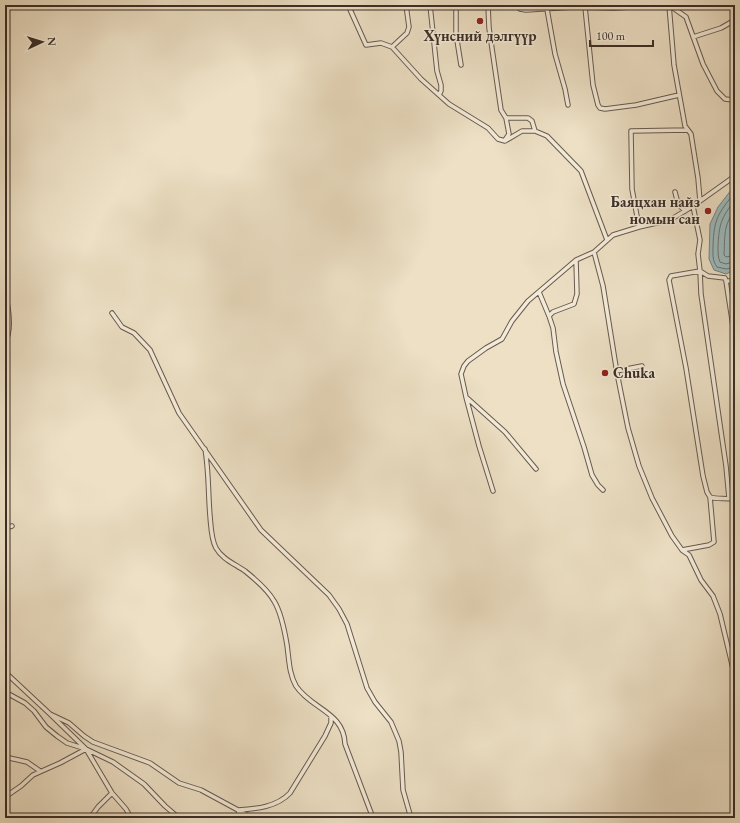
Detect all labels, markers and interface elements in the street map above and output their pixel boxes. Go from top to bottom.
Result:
marker: Хүнсний дэлгүүр [475,16,485,26]
north arrow [22,22,62,62]
scale bar [590,22,653,48]
place label: Хүнсний дэлгүүр [422,26,537,45]
text: 100 m [596,28,626,44]
text: N [45,36,59,46]
place label: Баяцхан найз номын сан [610,192,700,228]
marker: Баяцхан найз номын сан [703,206,713,216]
place label: Chuka [613,363,655,382]
marker: Chuka [600,368,610,378]

